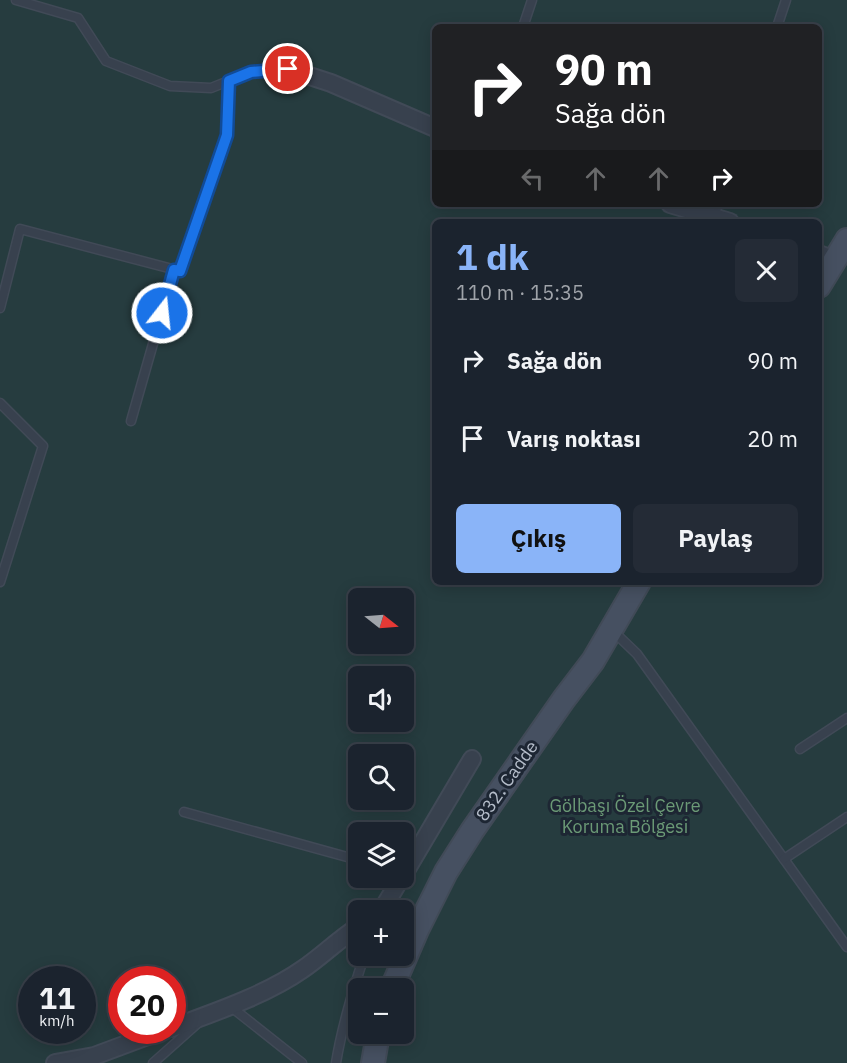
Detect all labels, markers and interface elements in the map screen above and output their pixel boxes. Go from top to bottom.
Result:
text: 90 m [555,42,653,97]
pin [262,43,313,94]
icon: right [456,48,534,126]
icon: arrive [271,52,304,85]
text: Sağa dön [555,95,666,130]
icon: left [516,162,549,195]
icon: ahead [579,162,612,195]
icon: ahead [642,162,675,195]
icon: right [705,162,738,195]
text: 1 dk [456,233,529,280]
button: close [735,239,798,302]
text: 110 m · 15:35 [456,279,584,306]
position arrow [130,281,194,345]
icon: right [456,344,489,377]
text: Sağa dön [507,346,602,375]
text: 90 m [747,346,798,375]
icon: arrive [456,422,489,455]
text: Varış noktası [507,424,641,453]
text: 20 m [747,424,798,453]
button: Çıkış [456,504,621,573]
button: Paylaş [633,504,798,573]
north arrow [348,588,414,654]
map controls [348,588,414,1044]
button: sound [348,666,414,732]
street label: 832. Cadde [470,736,543,825]
button: search [348,744,414,810]
park label: Gölbaşı Özel Çevre Koruma Bölgesi [549,794,701,838]
button: layers [348,822,414,888]
button: + [348,900,414,966]
speed limit sign: 20 [108,966,186,1044]
text: 11 [39,978,75,1017]
button: − [348,978,414,1044]
text: km/h [39,1011,75,1030]

